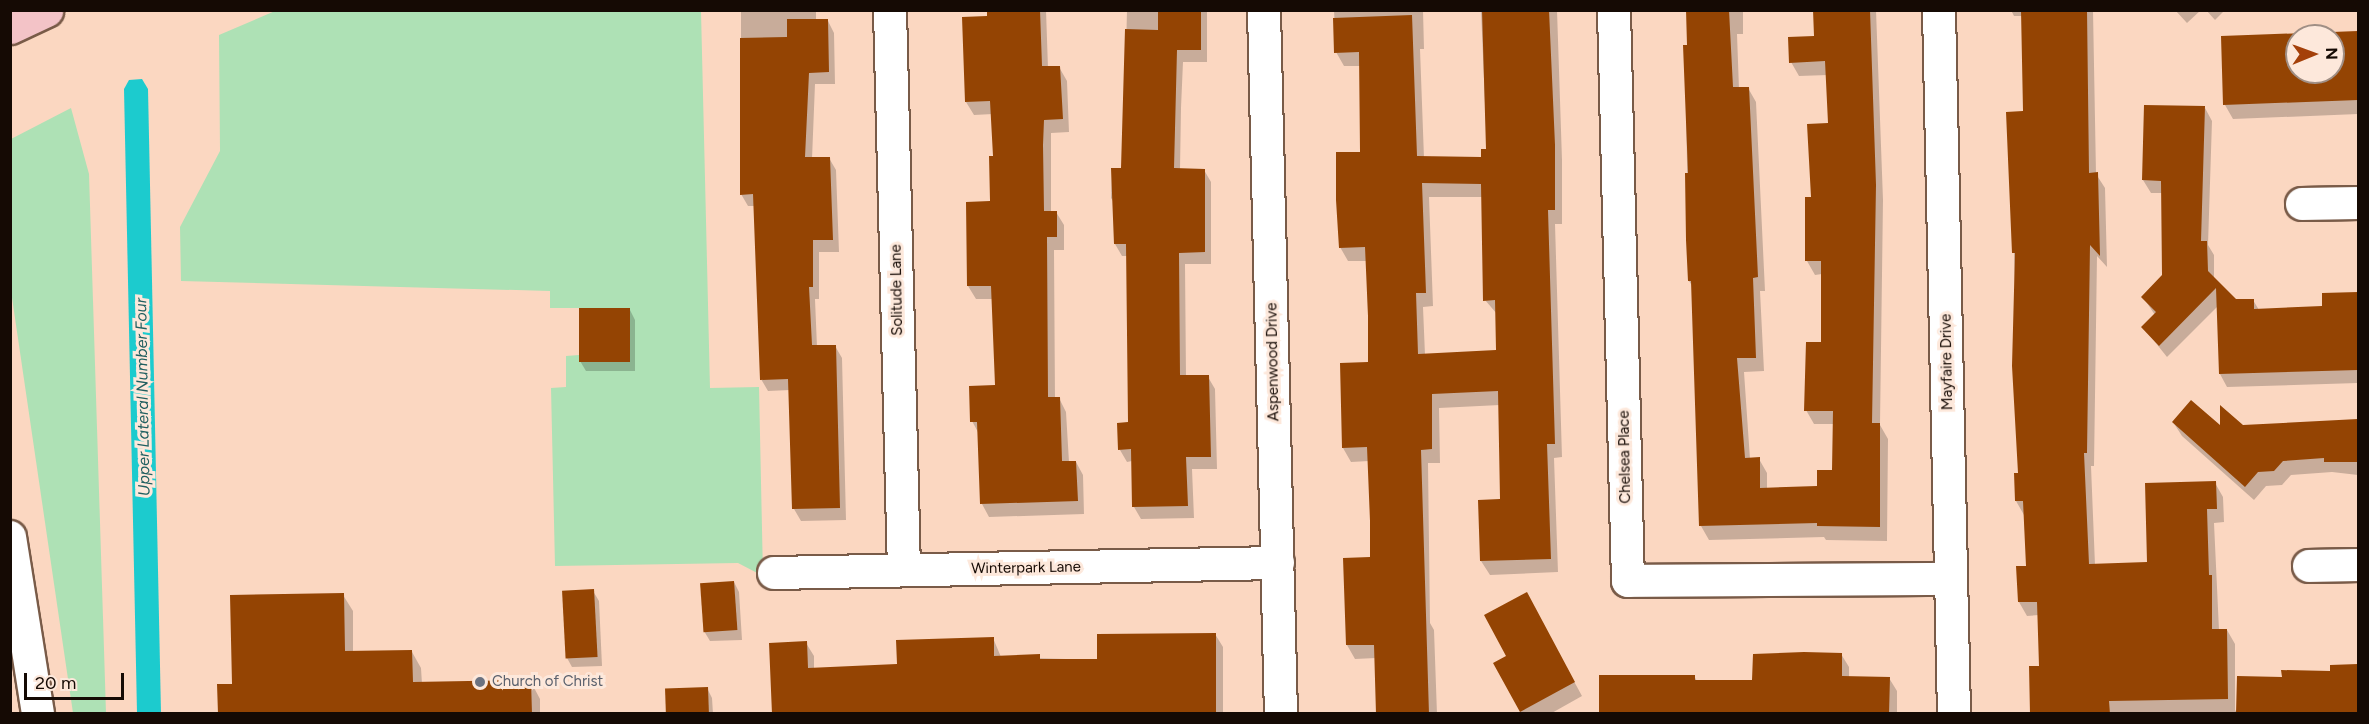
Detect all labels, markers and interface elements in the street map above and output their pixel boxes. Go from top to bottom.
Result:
north arrow [2285,24,2345,84]
text: N [2322,47,2341,60]
street label: Solitude Lane [887,244,907,336]
water label: Upper Lateral Number Four [132,298,154,496]
street label: Aspenwood Drive [1263,303,1283,421]
street label: Mayfaire Drive [1937,314,1957,410]
street label: Chelsea Place [1615,410,1635,504]
street label: Winterpark Lane [971,558,1081,578]
scale bar [27,661,128,699]
text: 20 m [35,672,76,694]
place label: Church of Christ [492,673,603,691]
marker: Church of Christ [473,675,487,689]

